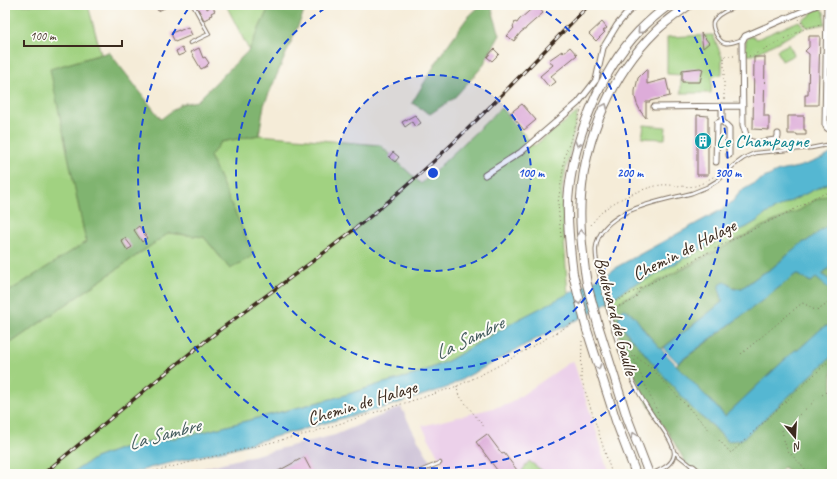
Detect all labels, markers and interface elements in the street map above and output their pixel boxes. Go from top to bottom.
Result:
scale bar [24,22,122,48]
one-way arrow [637,26,644,34]
text: 100 m [30,28,57,44]
one-way arrow [600,102,608,110]
place label: Le Champagne [716,129,810,153]
building icon: Le Champagne [693,131,713,151]
one-way arrow [574,140,583,147]
text: 100 m [518,165,545,181]
text: 200 m [617,165,644,181]
text: 300 m [715,165,742,181]
centre of rings [426,166,440,180]
street label: Chemin de Halage [628,213,742,286]
one-way arrow [577,229,585,235]
street label: Boulevard de Gaulle [589,254,644,379]
one-way arrow [575,299,583,305]
water label: La Sambre [431,309,511,365]
one-way arrow [593,363,602,370]
street label: Chemin de Halage [304,374,421,431]
water label: La Sambre [125,412,206,456]
north arrow [775,417,815,457]
one-way arrow [631,432,639,439]
text: N [791,439,803,455]

